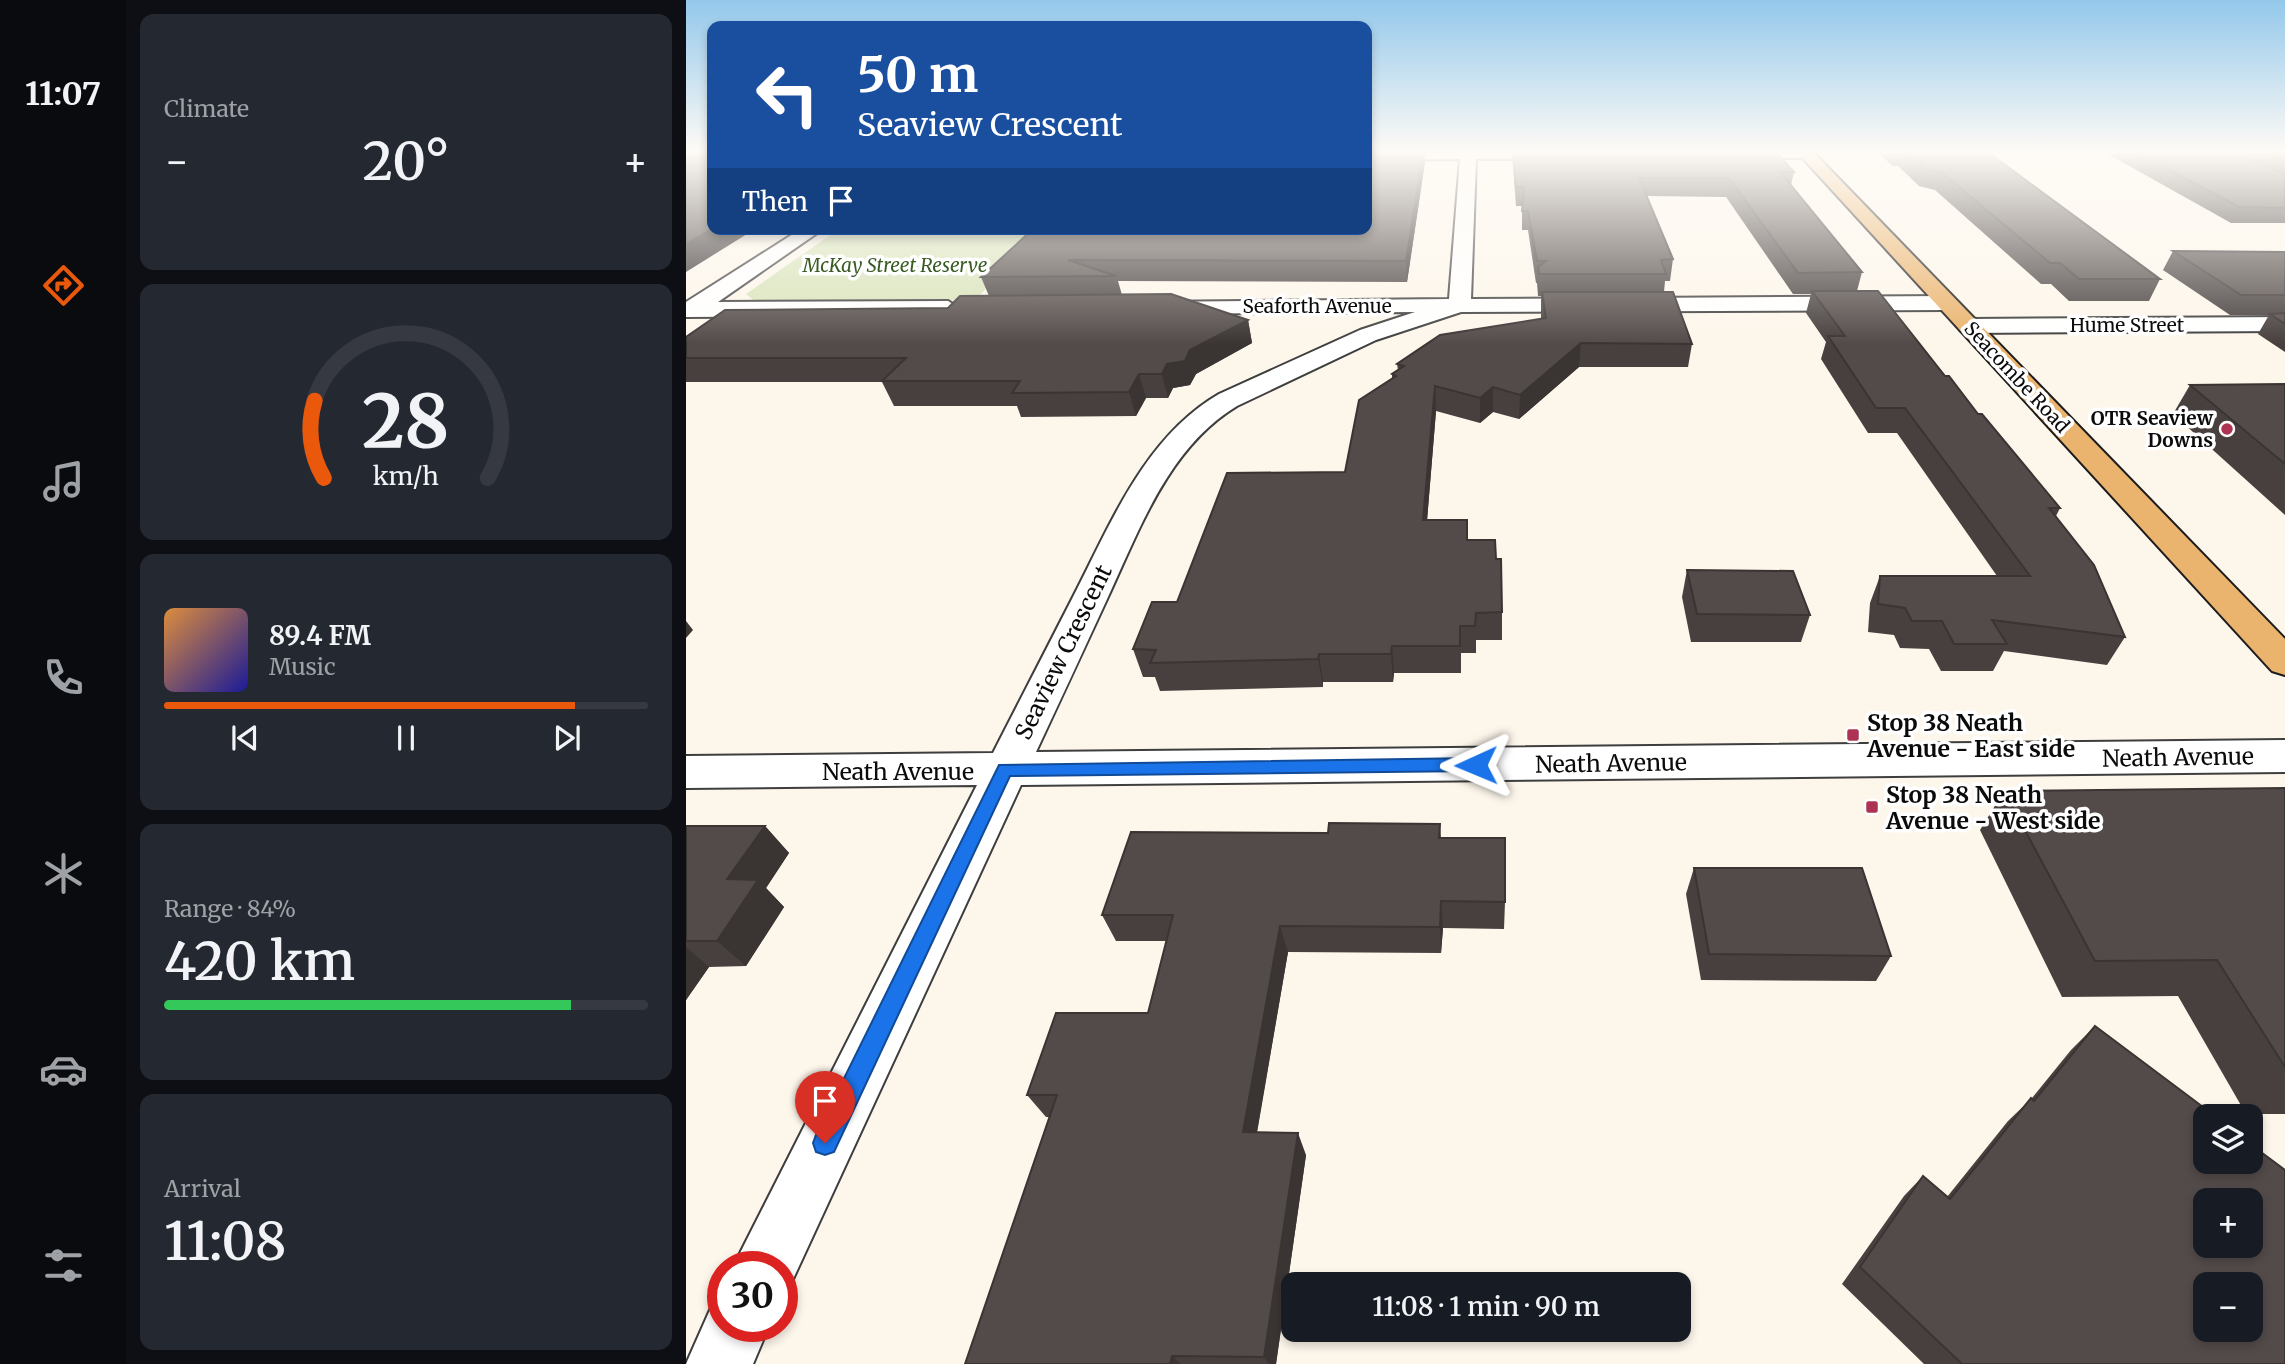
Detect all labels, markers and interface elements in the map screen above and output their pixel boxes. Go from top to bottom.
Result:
text: 50 m [857,44,978,105]
icon: left [742,49,833,140]
text: 11:07 [25,74,101,114]
text: Climate [164,94,249,123]
text: Seaview Crescent [857,105,1123,145]
text: 20° [363,129,449,194]
text: − [164,138,189,185]
text: + [623,138,648,185]
icon: arrive [822,182,860,220]
text: Then [742,185,808,218]
park label: McKay Street Reserve [802,253,988,277]
icon: directions [39,261,88,310]
street label: Seaforth Avenue [1242,294,1392,318]
street label: Hume Street [2070,313,2185,337]
street label: Seacombe Road [1959,316,2075,438]
text: 28 [362,376,450,468]
place label: OTR Seaview Downs [2091,406,2214,452]
marker: OTR Seaview Downs [2219,421,2235,437]
icon: music [39,457,88,506]
text: km/h [373,460,439,492]
street label: Seaview Crescent [1008,560,1118,744]
text: 89.4 FM [269,619,371,652]
text: Music [269,652,336,681]
icon: phone [39,653,88,702]
place label: Stop 38 Neath Avenue - East side [1866,708,2075,763]
icon: previous [226,719,264,757]
icon: pause [387,719,425,757]
icon: next [548,719,586,757]
marker: Stop 38 Neath Avenue - East side [1845,727,1861,743]
position arrow [1439,728,1513,802]
street label: Neath Avenue [2102,741,2254,773]
street label: Neath Avenue [1535,747,1687,779]
street label: Neath Avenue [822,757,974,786]
place label: Stop 38 Neath Avenue - West side [1885,780,2101,835]
marker: Stop 38 Neath Avenue - West side [1864,799,1880,815]
icon: climate [39,849,88,898]
text: Range · 84% [164,894,296,923]
text: 420 km [164,929,355,994]
icon: car [39,1045,88,1094]
pin [795,1071,855,1143]
icon: arrive [806,1082,844,1120]
map controls [2193,1104,2263,1342]
button: layers [2193,1104,2263,1174]
text: Arrival [164,1174,241,1203]
button: + [2193,1188,2263,1258]
text: 11:08 [164,1209,287,1274]
icon: filters [39,1241,88,1290]
speed limit sign: 30 [707,1251,798,1342]
button: − [2193,1272,2263,1342]
text: 11:08 · 1 min · 90 m [1372,1290,1600,1323]

